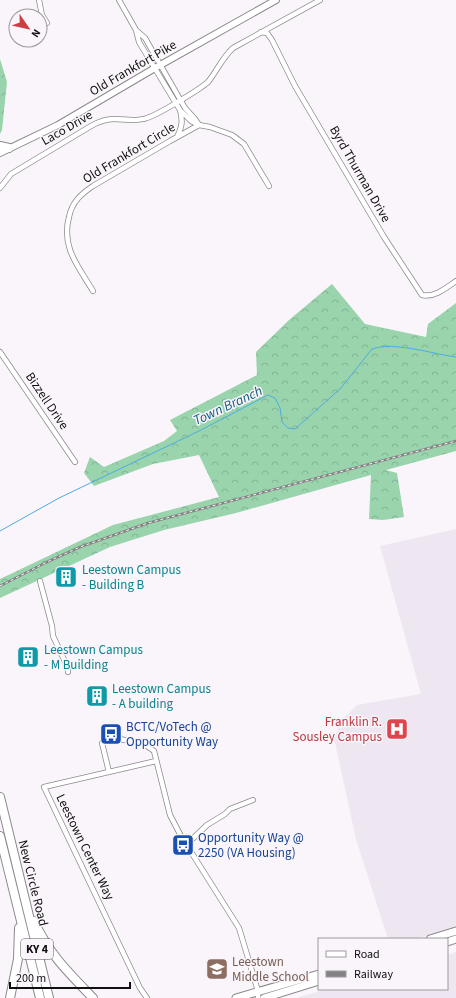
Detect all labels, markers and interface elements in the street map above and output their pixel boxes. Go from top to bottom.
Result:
north arrow [8,8,48,48]
text: N [28,26,44,41]
street label: Old Frankfort Pike [86,36,180,100]
street label: Laco Drive [38,106,96,150]
street label: Old Frankfort Circle [79,118,179,188]
street label: Byrd Thurman Drive [325,122,395,226]
street label: Bizzell Drive [21,369,73,433]
water label: Town Branch [190,381,266,431]
place label: Leestown Campus - Building B [82,561,182,594]
building icon: Leestown Campus - Building B [53,564,79,590]
place label: Leestown Campus - M Building [44,641,144,674]
building icon: Leestown Campus - M Building [15,644,41,670]
place label: Leestown Campus - A building [112,680,212,713]
building icon: Leestown Campus - A building [84,683,110,709]
place label: Franklin R. Sousley Campus [293,713,383,746]
hospital icon: Franklin R. Sousley Campus [384,716,410,742]
place label: BCTC/VoTech @ Opportunity Way [126,718,218,751]
bus stop icon: BCTC/VoTech @ Opportunity Way [98,721,124,747]
street label: Leestown Center Way [52,791,118,903]
place label: Opportunity Way @ 2250 (VA Housing) [198,829,304,862]
bus stop icon: Opportunity Way @ 2250 (VA Housing) [170,832,196,858]
street label: New Circle Road [14,838,52,928]
legend [318,938,448,990]
road number: KY 4 [21,939,53,959]
text: Road [354,946,380,963]
place label: Leestown Middle School [232,953,309,986]
school or university icon: Leestown Middle School [204,956,230,982]
scale bar [10,964,130,990]
text: Railway [354,966,393,983]
text: 200 m [16,970,46,987]

